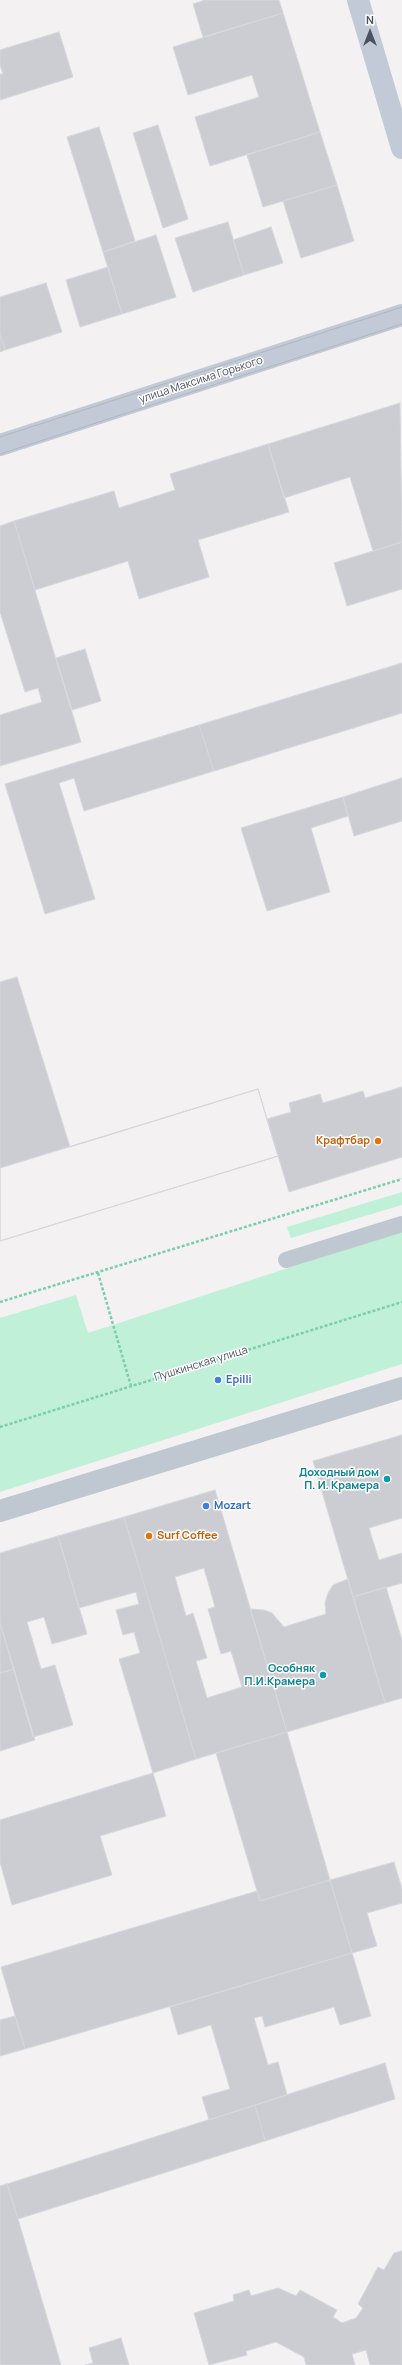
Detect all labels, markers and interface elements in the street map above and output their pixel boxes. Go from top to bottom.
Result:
north arrow [350,12,390,52]
text: N [366,12,374,27]
street label: улица Максима Горького [137,354,265,406]
place label: Крафтбар [316,1134,370,1148]
marker: Крафтбар [373,1136,383,1146]
street label: Пушкинская улица [153,1344,249,1384]
place label: Epilli [226,1373,252,1387]
marker: Epilli [213,1375,223,1385]
place label: Доходный дом П. И. Крамера [299,1466,379,1492]
marker: Доходный дом П. И. Крамера [382,1474,392,1484]
place label: Mozart [214,1499,251,1513]
marker: Mozart [201,1501,211,1511]
place label: Surf Coffee [157,1529,218,1543]
marker: Surf Coffee [144,1531,154,1541]
place label: Особняк П.И.Крамера [245,1662,315,1688]
marker: Особняк П.И.Крамера [318,1670,328,1680]

